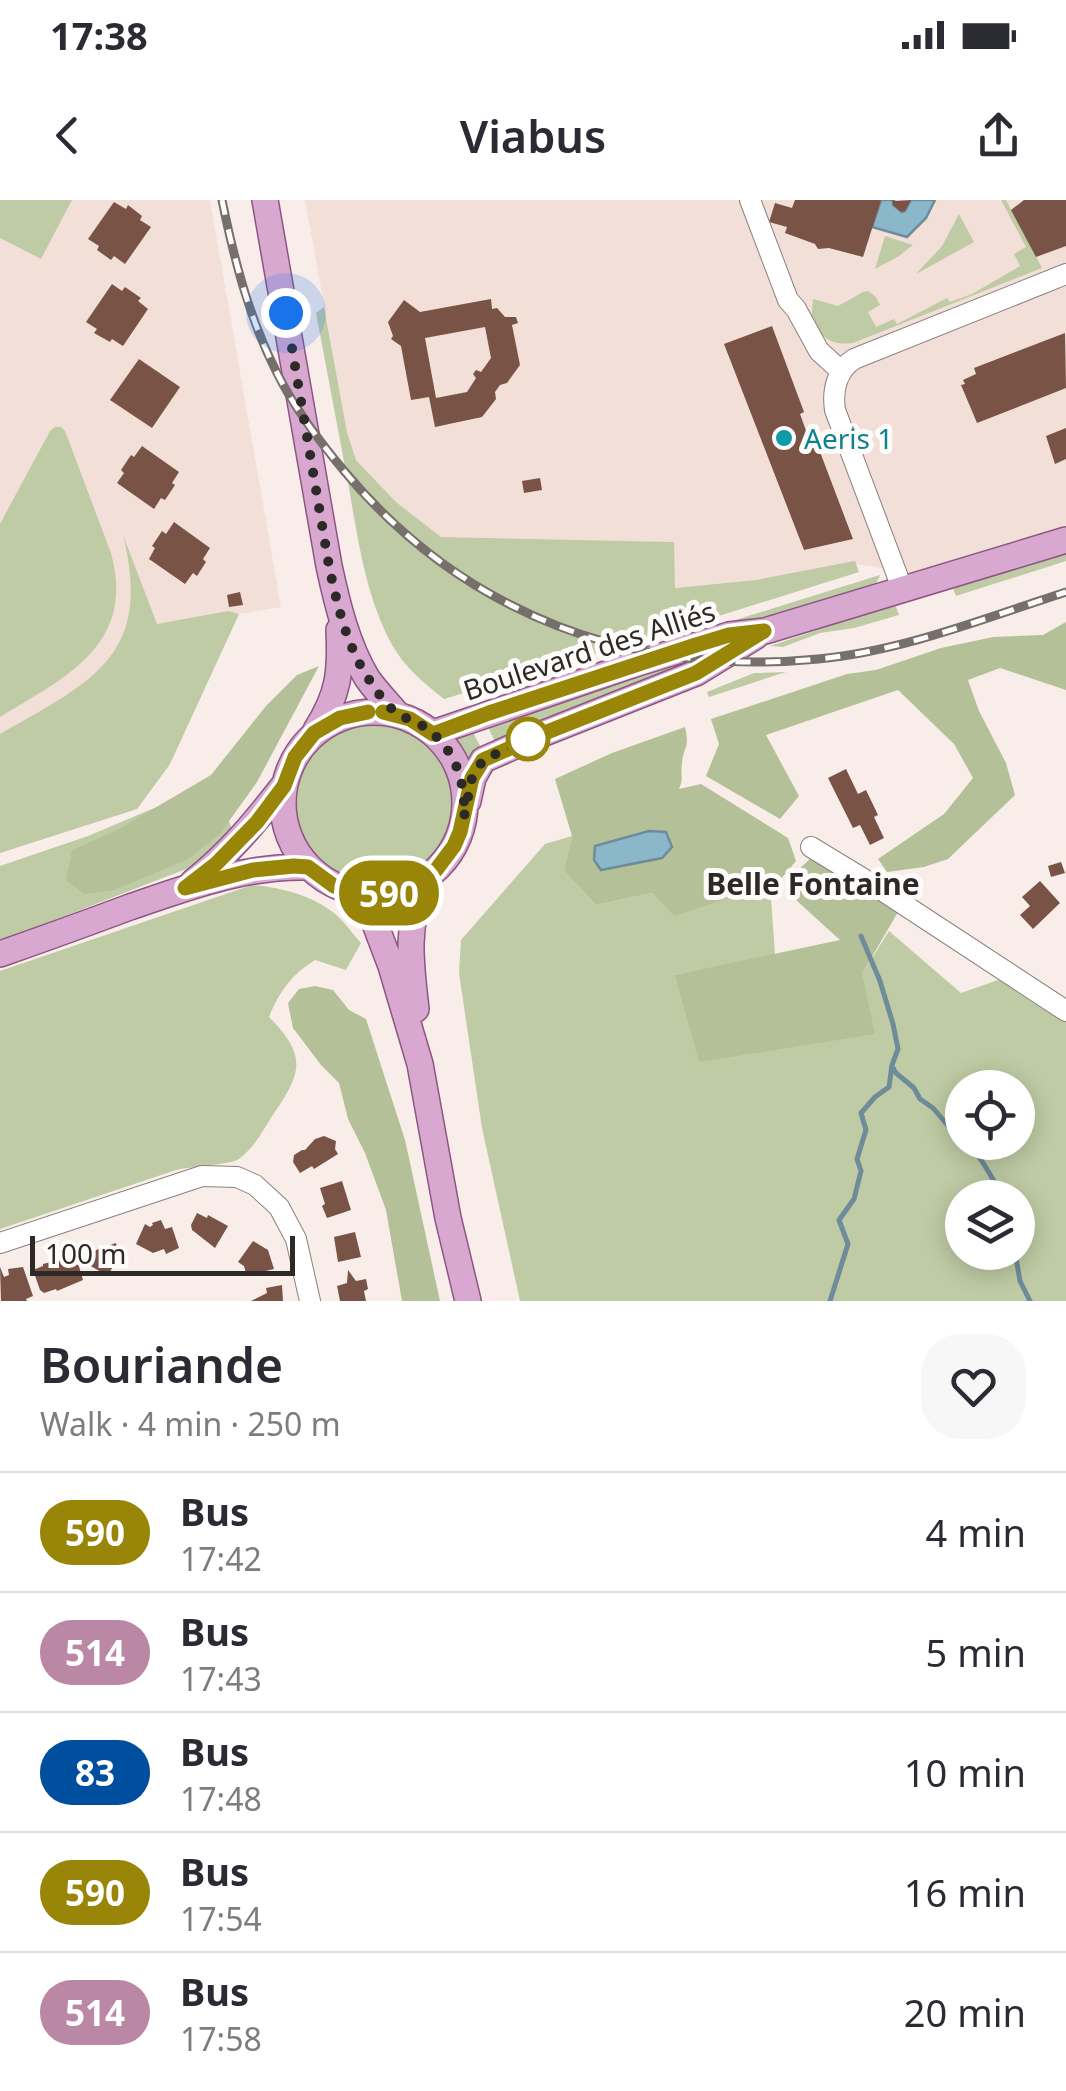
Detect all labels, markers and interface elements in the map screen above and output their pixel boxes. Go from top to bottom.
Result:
text: 17:38 [50,9,148,61]
text: Viabus [460,105,606,166]
icon: back [40,108,95,163]
icon: share [971,108,1026,163]
your location [261,288,311,338]
place label: Aeris 1 [804,419,893,457]
marker: Aeris 1 [773,427,795,449]
street label: Boulevard des Alliés [458,591,720,709]
unlabelled marker [507,718,549,760]
line badge: 590 [332,860,446,926]
district label: Belle Fontaine [706,863,920,904]
text: 590 [359,870,419,917]
map controls [945,1070,1035,1270]
button: locate [945,1070,1035,1160]
button: layers [945,1180,1035,1270]
scale bar [30,1231,295,1276]
text: 100 m [45,1234,127,1272]
text: Bouriande [40,1332,283,1397]
button: heart [921,1334,1026,1439]
text: Walk · 4 min · 250 m [40,1402,341,1445]
text: Bus [180,1485,249,1537]
text: 4 min [926,1506,1026,1558]
text: 590 [65,1509,125,1556]
text: 17:42 [180,1537,262,1580]
text: Bus [180,1605,249,1657]
text: 5 min [926,1626,1026,1678]
text: 514 [65,1629,125,1676]
text: 17:43 [180,1657,262,1700]
text: Bus [180,1725,249,1777]
text: 10 min [904,1746,1026,1798]
text: 83 [75,1749,115,1796]
text: 17:48 [180,1777,262,1820]
text: Bus [180,1845,249,1897]
text: 16 min [904,1866,1026,1918]
text: 590 [65,1869,125,1916]
text: 17:54 [180,1897,262,1940]
text: Bus [180,1965,249,2017]
text: 20 min [904,1986,1026,2038]
text: 514 [65,1989,125,2036]
text: 17:58 [180,2017,262,2060]

